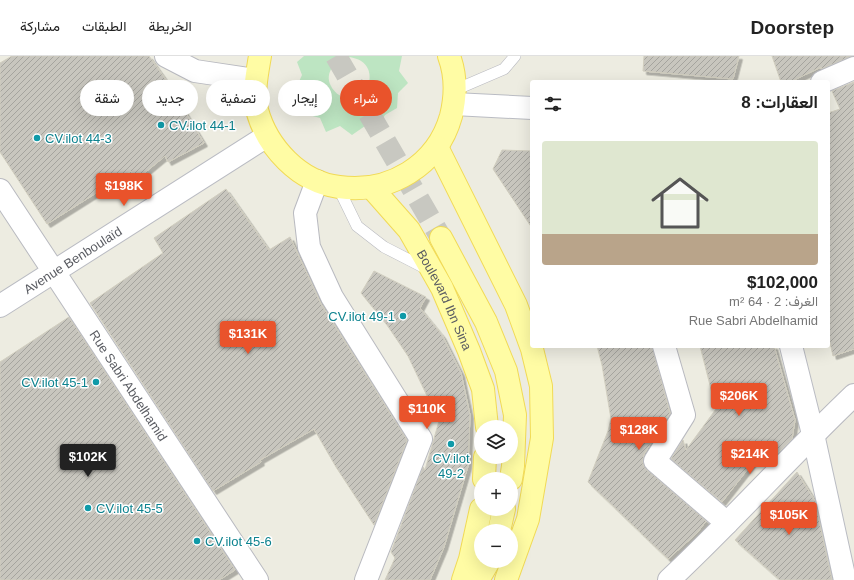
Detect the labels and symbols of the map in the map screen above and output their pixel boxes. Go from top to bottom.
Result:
place label: CV.ilot 44-1 [169,118,236,133]
marker: CV.ilot 44-1 [156,120,166,130]
place label: CV.ilot 44-3 [45,131,112,146]
marker: CV.ilot 44-3 [32,133,42,143]
pin: $198K [96,173,152,207]
street label: Avenue Benboulaïd [21,223,125,297]
street label: Boulevard Ibn Sina [414,247,475,353]
place label: CV.ilot 49-1 [328,309,395,324]
marker: CV.ilot 49-1 [398,311,408,321]
pin: $131K [220,321,276,355]
street label: Rue Sabri Abdelhamid [86,327,170,444]
place label: CV.ilot 45-1 [21,375,88,390]
marker: CV.ilot 45-1 [91,377,101,387]
pin: $206K [711,383,767,417]
pin: $110K [399,396,455,430]
pin: $128K [611,417,667,451]
marker: CV.ilot 49-2 [446,439,456,449]
pin: $214K [722,441,778,475]
pin: $102K [60,444,116,478]
place label: CV.ilot 49-2 [432,451,470,481]
place label: CV.ilot 45-5 [96,501,163,516]
pin: $105K [761,502,817,536]
marker: CV.ilot 45-5 [83,503,93,513]
place label: CV.ilot 45-6 [205,534,272,549]
marker: CV.ilot 45-6 [192,536,202,546]

